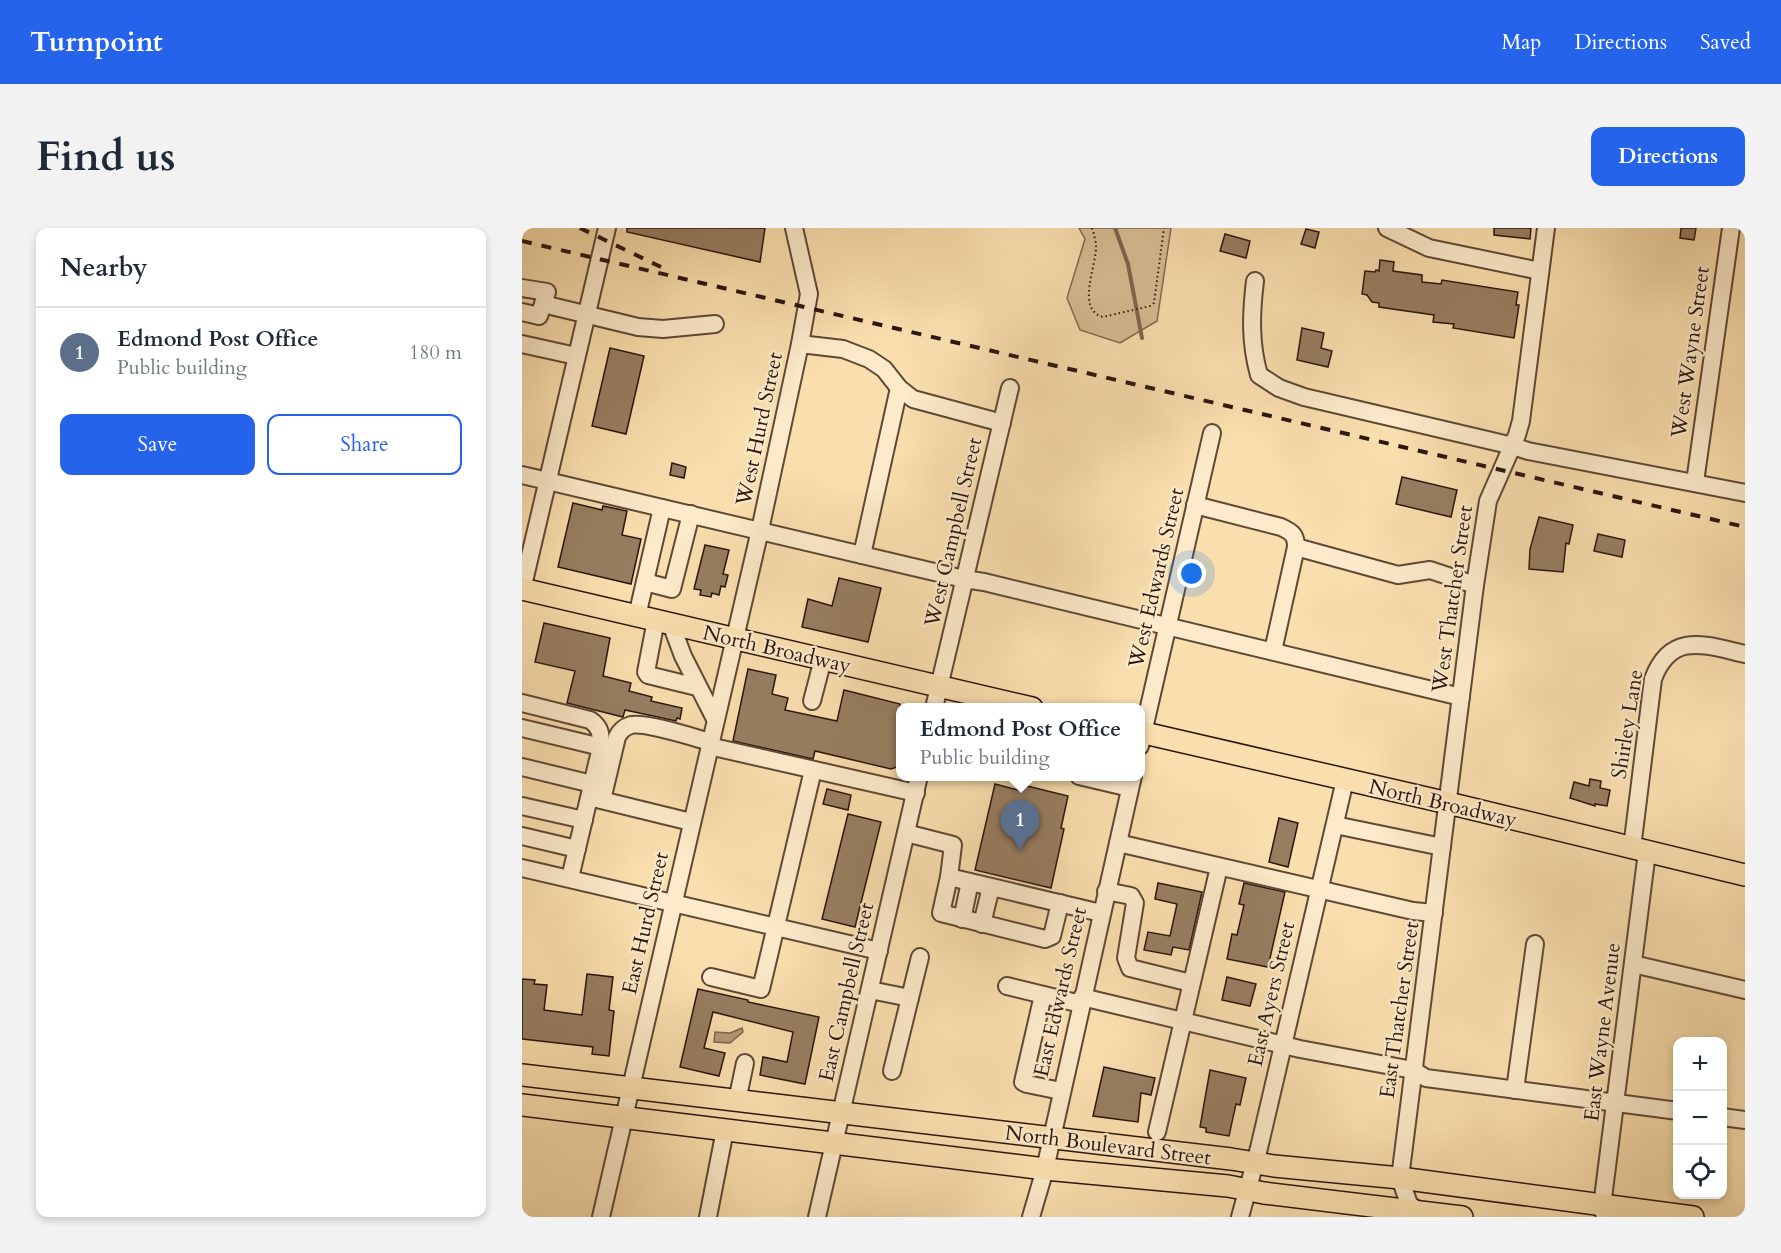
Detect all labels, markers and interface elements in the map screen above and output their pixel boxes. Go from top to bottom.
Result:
text: Turnpoint [30,23,163,61]
text: Map [1501,28,1541,57]
text: Directions [1574,28,1667,57]
text: Saved [1700,28,1751,57]
button: Directions [1591,127,1745,186]
text: Find us [36,128,176,185]
text: Nearby [60,250,148,285]
street label: West Wayne Street [1664,264,1717,441]
text: Edmond Post Office [117,324,318,354]
text: 1 [74,339,85,366]
text: 180 m [409,339,462,366]
street label: West Hurd Street [729,349,790,509]
text: Public building [117,354,247,381]
button: Save [60,414,255,475]
button: Share [267,414,462,475]
street label: West Campbell Street [917,434,989,631]
street label: West Edwards Street [1121,485,1191,672]
street label: West Thatcher Street [1425,503,1480,696]
your location [1177,559,1206,588]
street label: North Broadway [700,618,854,681]
street label: Shirley Lane [1605,667,1650,781]
popup [896,703,1145,781]
text: Edmond Post Office [920,714,1121,744]
text: Public building [920,744,1050,771]
street label: North Broadway [1366,772,1520,835]
pin: 1 [1000,800,1040,850]
street label: East Hurd Street [615,849,676,997]
street label: East Campbell Street [812,899,881,1085]
street label: East Edwards Street [1027,904,1094,1080]
street label: East Ayers Street [1241,919,1302,1069]
street label: East Thatcher Street [1373,919,1426,1100]
street label: East Wayne Avenue [1577,941,1628,1123]
map controls [1673,1037,1727,1199]
button: + [1673,1037,1727,1091]
button: − [1673,1091,1727,1145]
street label: North Boulevard Street [1003,1118,1213,1173]
button: locate [1673,1145,1727,1199]

